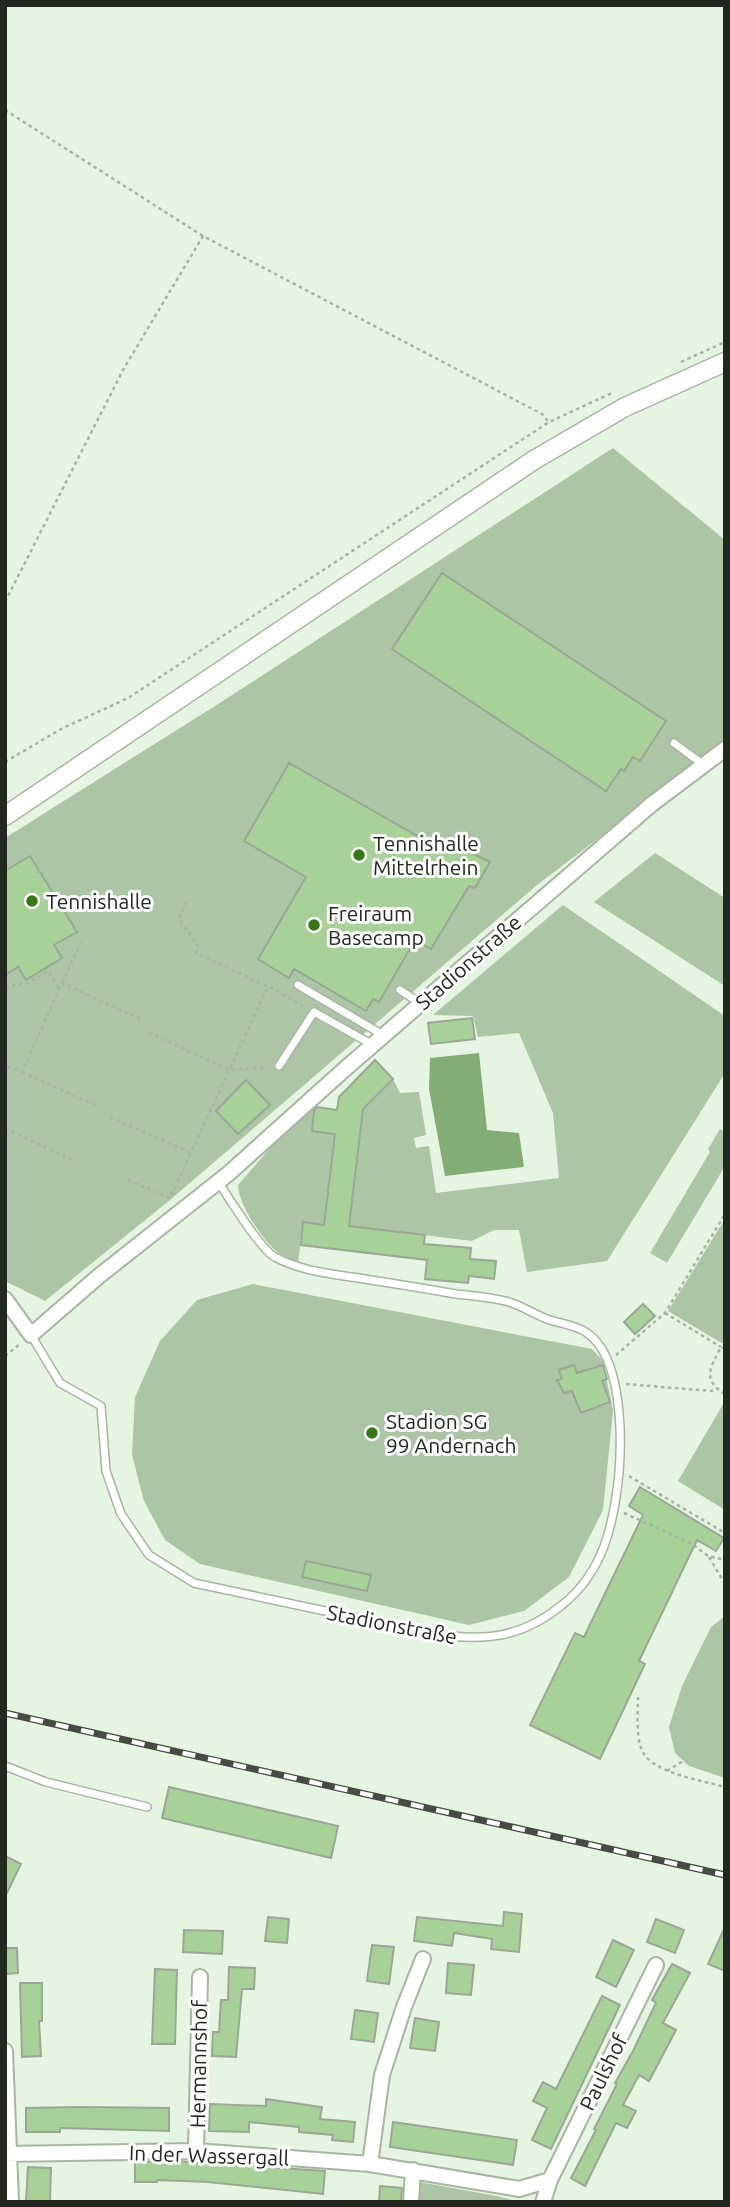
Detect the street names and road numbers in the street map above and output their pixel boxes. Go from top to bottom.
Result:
street label: Stadionstraße [410,910,526,1014]
street label: Stadionstraße [325,1600,459,1648]
street label: Hermannshof [185,1999,211,2128]
street label: Paulshof [574,2029,632,2114]
street label: In der Wassergall [128,2140,290,2170]

